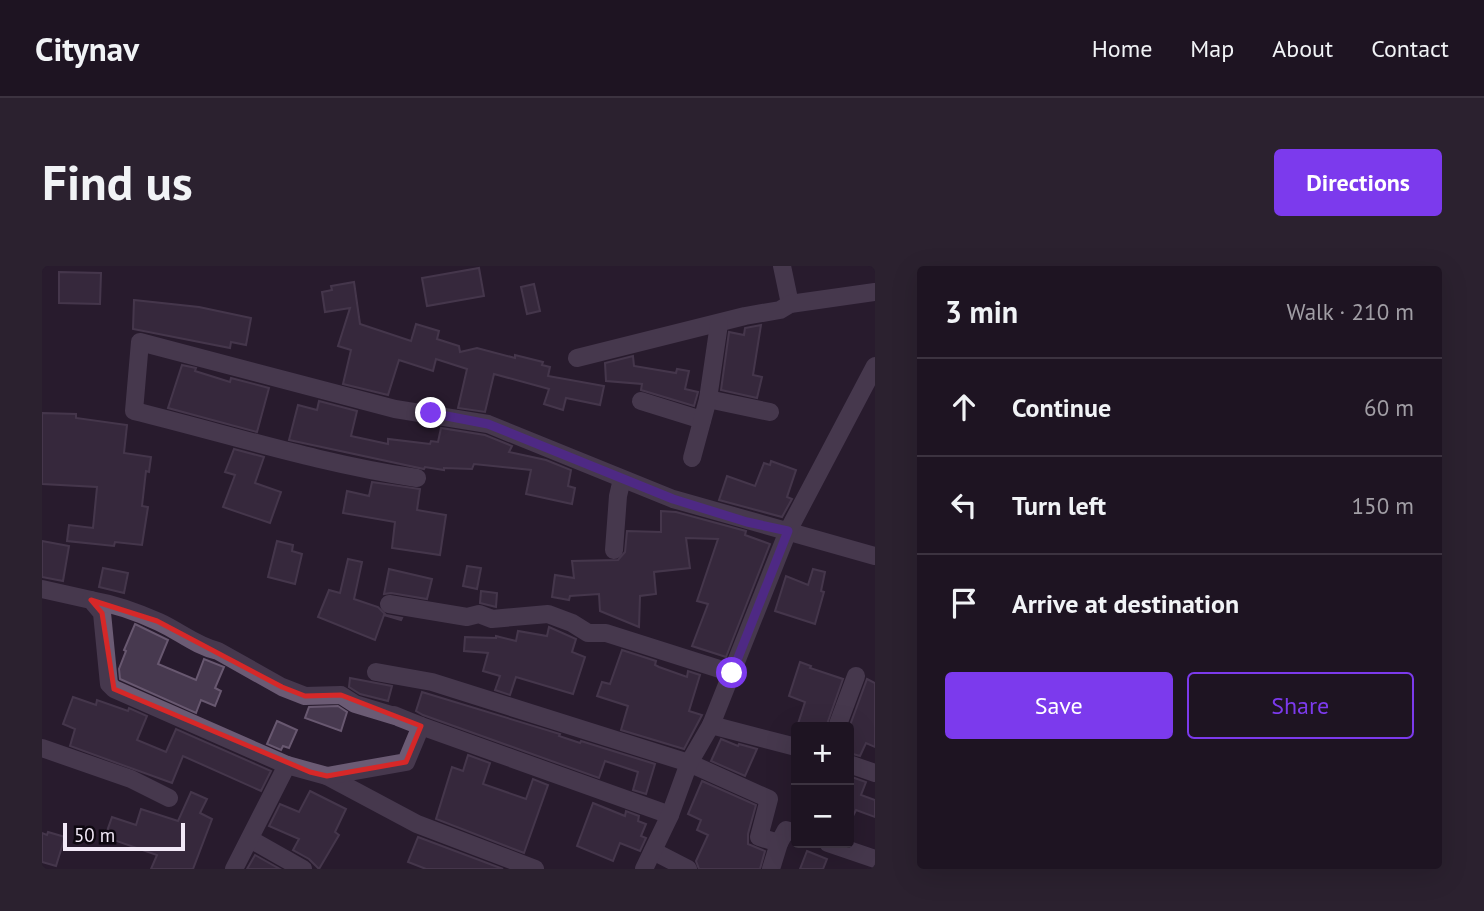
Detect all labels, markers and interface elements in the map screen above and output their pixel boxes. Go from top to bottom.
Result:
text: Citynav [35,27,139,70]
text: Home [1092,33,1152,64]
text: Map [1190,33,1234,64]
text: About [1272,33,1333,64]
text: Contact [1371,33,1449,64]
button: Directions [1274,149,1442,216]
text: Find us [42,150,193,214]
text: 3 min [945,292,1018,331]
text: Walk · 210 m [1287,297,1414,326]
icon: ahead [945,388,983,426]
text: Continue [1012,391,1111,424]
text: 60 m [1364,393,1414,422]
route end [415,397,446,428]
icon: left [945,486,983,524]
text: Turn left [1012,489,1106,522]
text: 150 m [1352,491,1414,520]
icon: arrive [945,584,983,622]
text: Arrive at destination [1012,587,1239,620]
route start [716,657,747,688]
button: Save [945,672,1173,739]
button: Share [1187,672,1414,739]
map controls [791,722,854,848]
button: + [791,722,854,785]
button: − [791,785,854,848]
scale bar [63,820,186,852]
text: 50 m [74,823,115,847]

